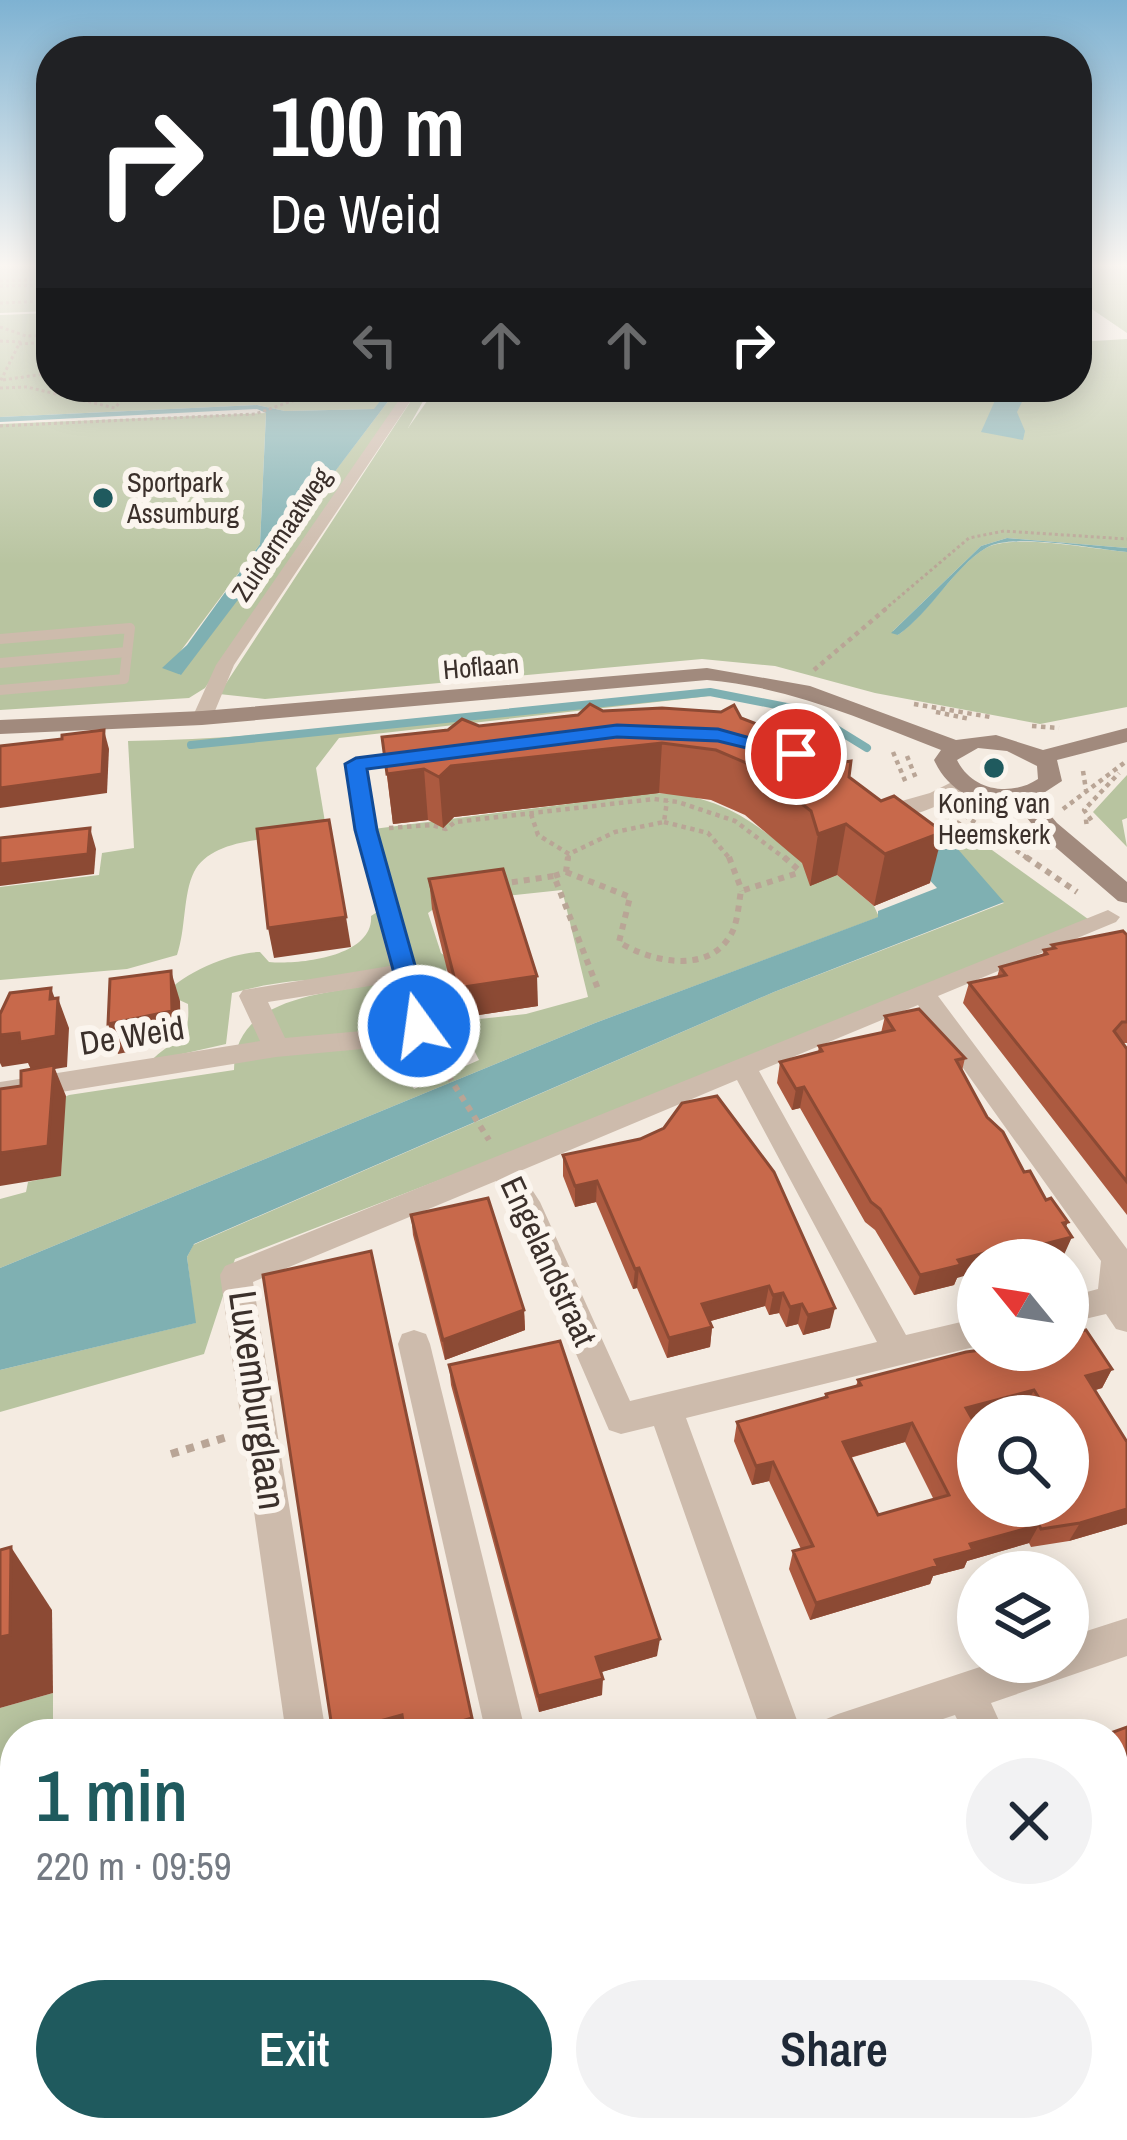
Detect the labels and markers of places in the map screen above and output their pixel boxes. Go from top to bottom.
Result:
place label: Sportpark Assumburg [126,464,240,531]
marker: Sportpark Assumburg [90,485,116,511]
pin [745,703,847,805]
marker: Koning van Heemskerk [981,755,1007,781]
place label: Koning van Heemskerk [938,785,1051,852]

